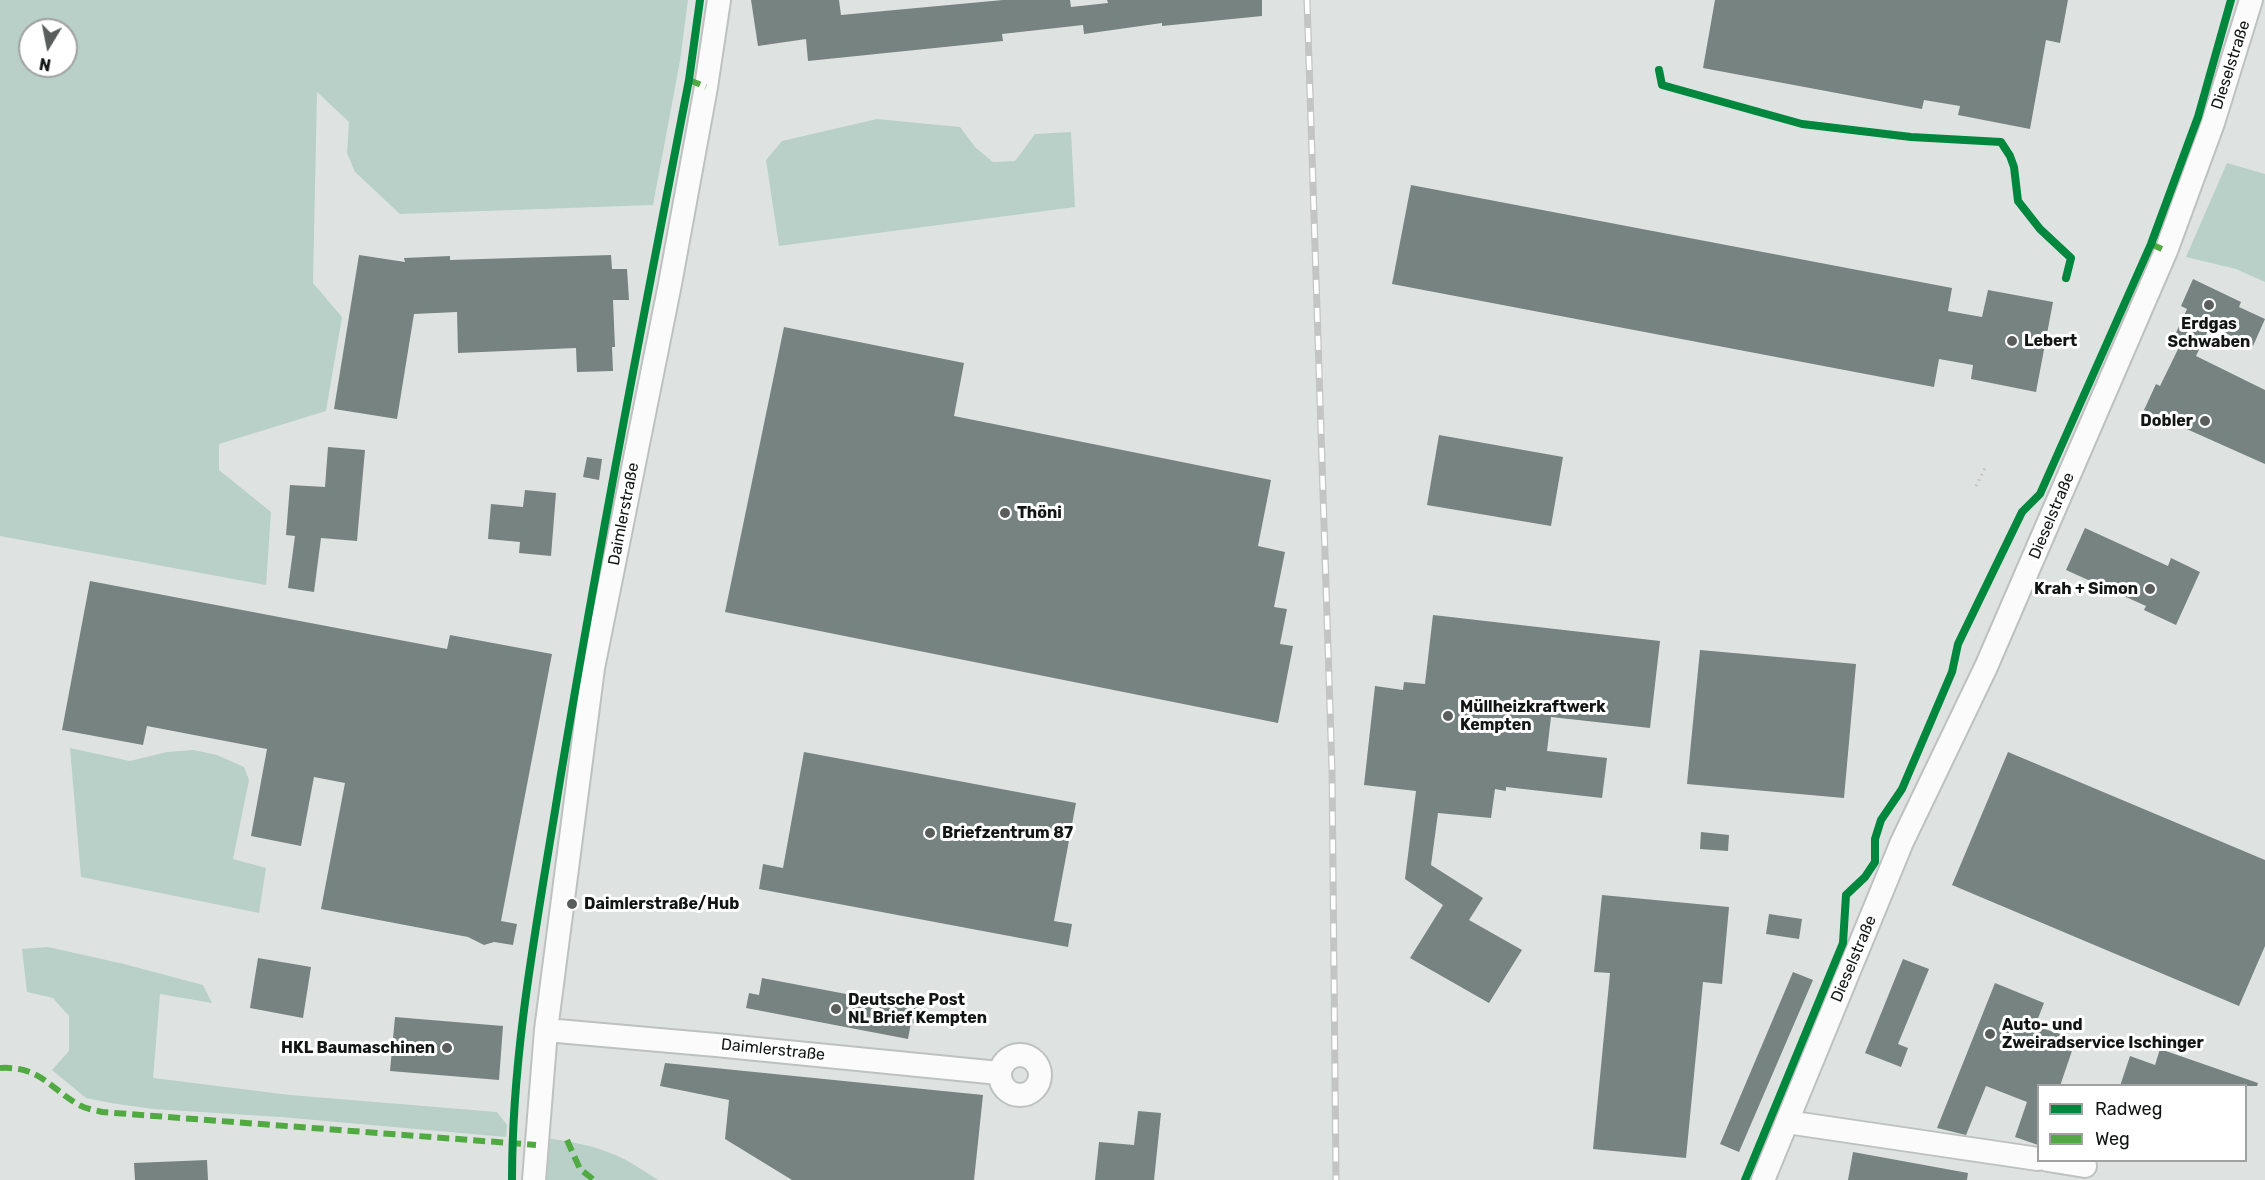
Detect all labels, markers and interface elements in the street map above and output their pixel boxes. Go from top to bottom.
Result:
north arrow [18,18,78,78]
street label: Dieselstraße [2208,18,2254,112]
text: N [38,54,52,75]
marker: Erdgas Schwaben [2202,298,2216,312]
place label: Erdgas Schwaben [2168,314,2250,352]
place label: Lebert [2024,331,2077,351]
marker: Lebert [2005,334,2019,348]
place label: Dobler [2140,411,2193,431]
marker: Dobler [2198,414,2212,428]
street label: Daimlerstraße [605,461,643,567]
street label: Dieselstraße [2025,470,2079,562]
place label: Thöni [1017,503,1062,523]
marker: Thöni [998,506,1012,520]
place label: Krah + Simon [2034,579,2138,599]
marker: Krah + Simon [2143,582,2157,596]
place label: Müllheizkraftwerk Kempten [1460,697,1606,735]
marker: Müllheizkraftwerk Kempten [1441,709,1455,723]
place label: Briefzentrum 87 [942,823,1073,843]
marker: Briefzentrum 87 [923,826,937,840]
place label: Daimlerstraße/Hub [584,894,739,914]
marker: Daimlerstraße/Hub [565,897,579,911]
street label: Dieselstraße [1827,913,1881,1005]
place label: Deutsche Post NL Brief Kempten [848,990,987,1028]
marker: Deutsche Post NL Brief Kempten [829,1002,843,1016]
place label: Auto- und Zweiradservice Ischinger [2002,1015,2204,1053]
marker: Auto- und Zweiradservice Ischinger [1983,1027,1997,1041]
street label: Daimlerstraße [720,1035,826,1065]
place label: HKL Baumaschinen [281,1038,435,1058]
marker: HKL Baumaschinen [440,1041,454,1055]
legend [2037,1084,2247,1162]
text: Radweg [2095,1098,2162,1120]
text: Weg [2095,1128,2130,1150]

